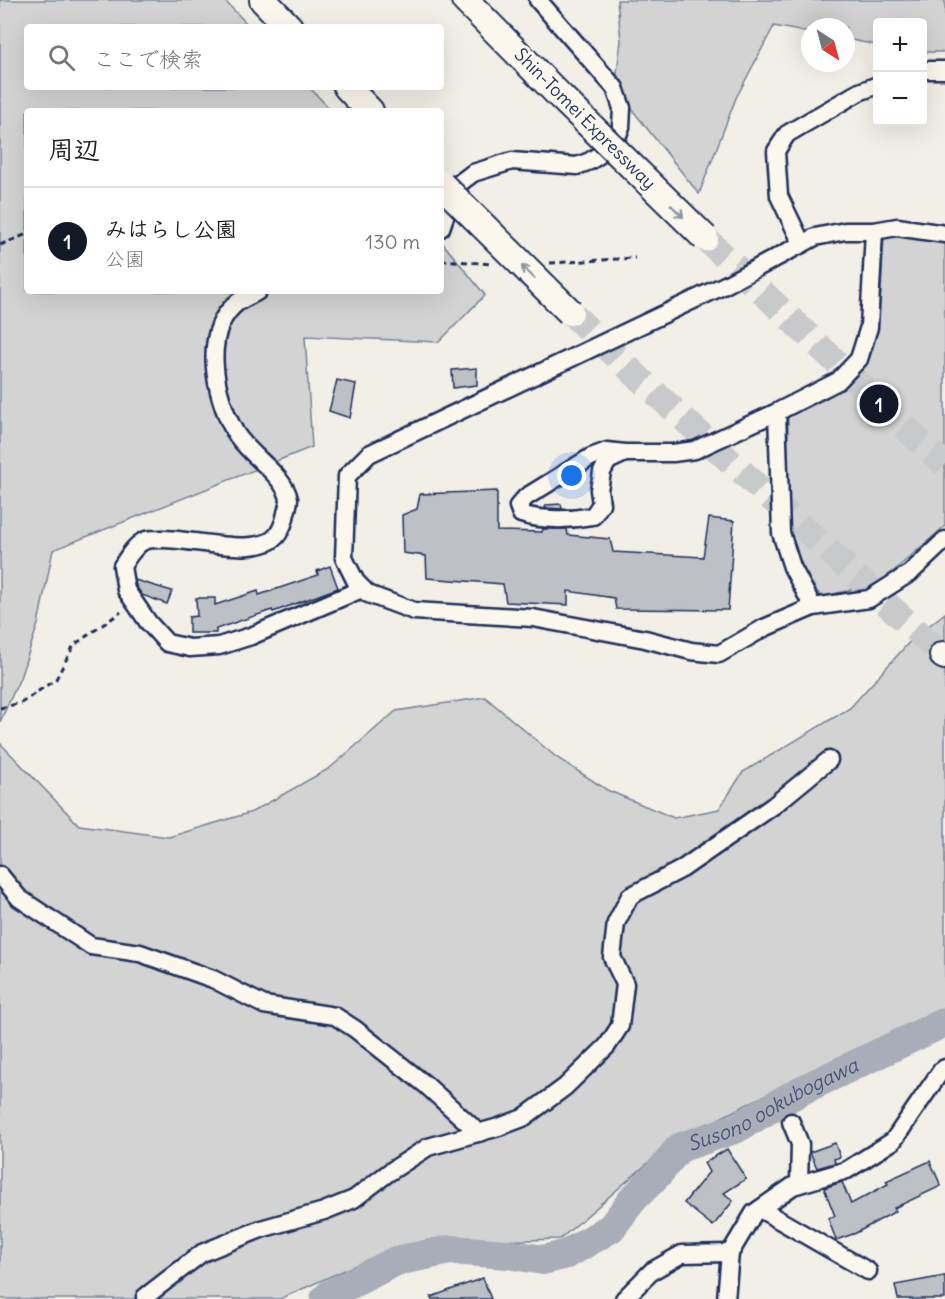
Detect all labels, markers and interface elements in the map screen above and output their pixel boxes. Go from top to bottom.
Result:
north arrow [801,18,855,72]
map controls [873,18,927,126]
button: + [873,18,927,72]
search box [24,24,444,90]
icon: search [45,41,78,74]
street label: Shin-Tomei Expressway [510,43,661,194]
text: ここで検索 [93,45,203,73]
button: − [873,72,927,126]
text: 周辺 [48,133,100,166]
one-way arrow [670,204,685,219]
text: みはらし公園 [105,215,237,243]
text: 1 [64,229,71,254]
text: 130 m [365,229,420,254]
text: 公園 [105,246,145,271]
one-way arrow [521,264,536,279]
pin: 1 [860,382,898,426]
your location [557,461,586,490]
water label: Susono ookubogawa [684,1052,863,1156]

